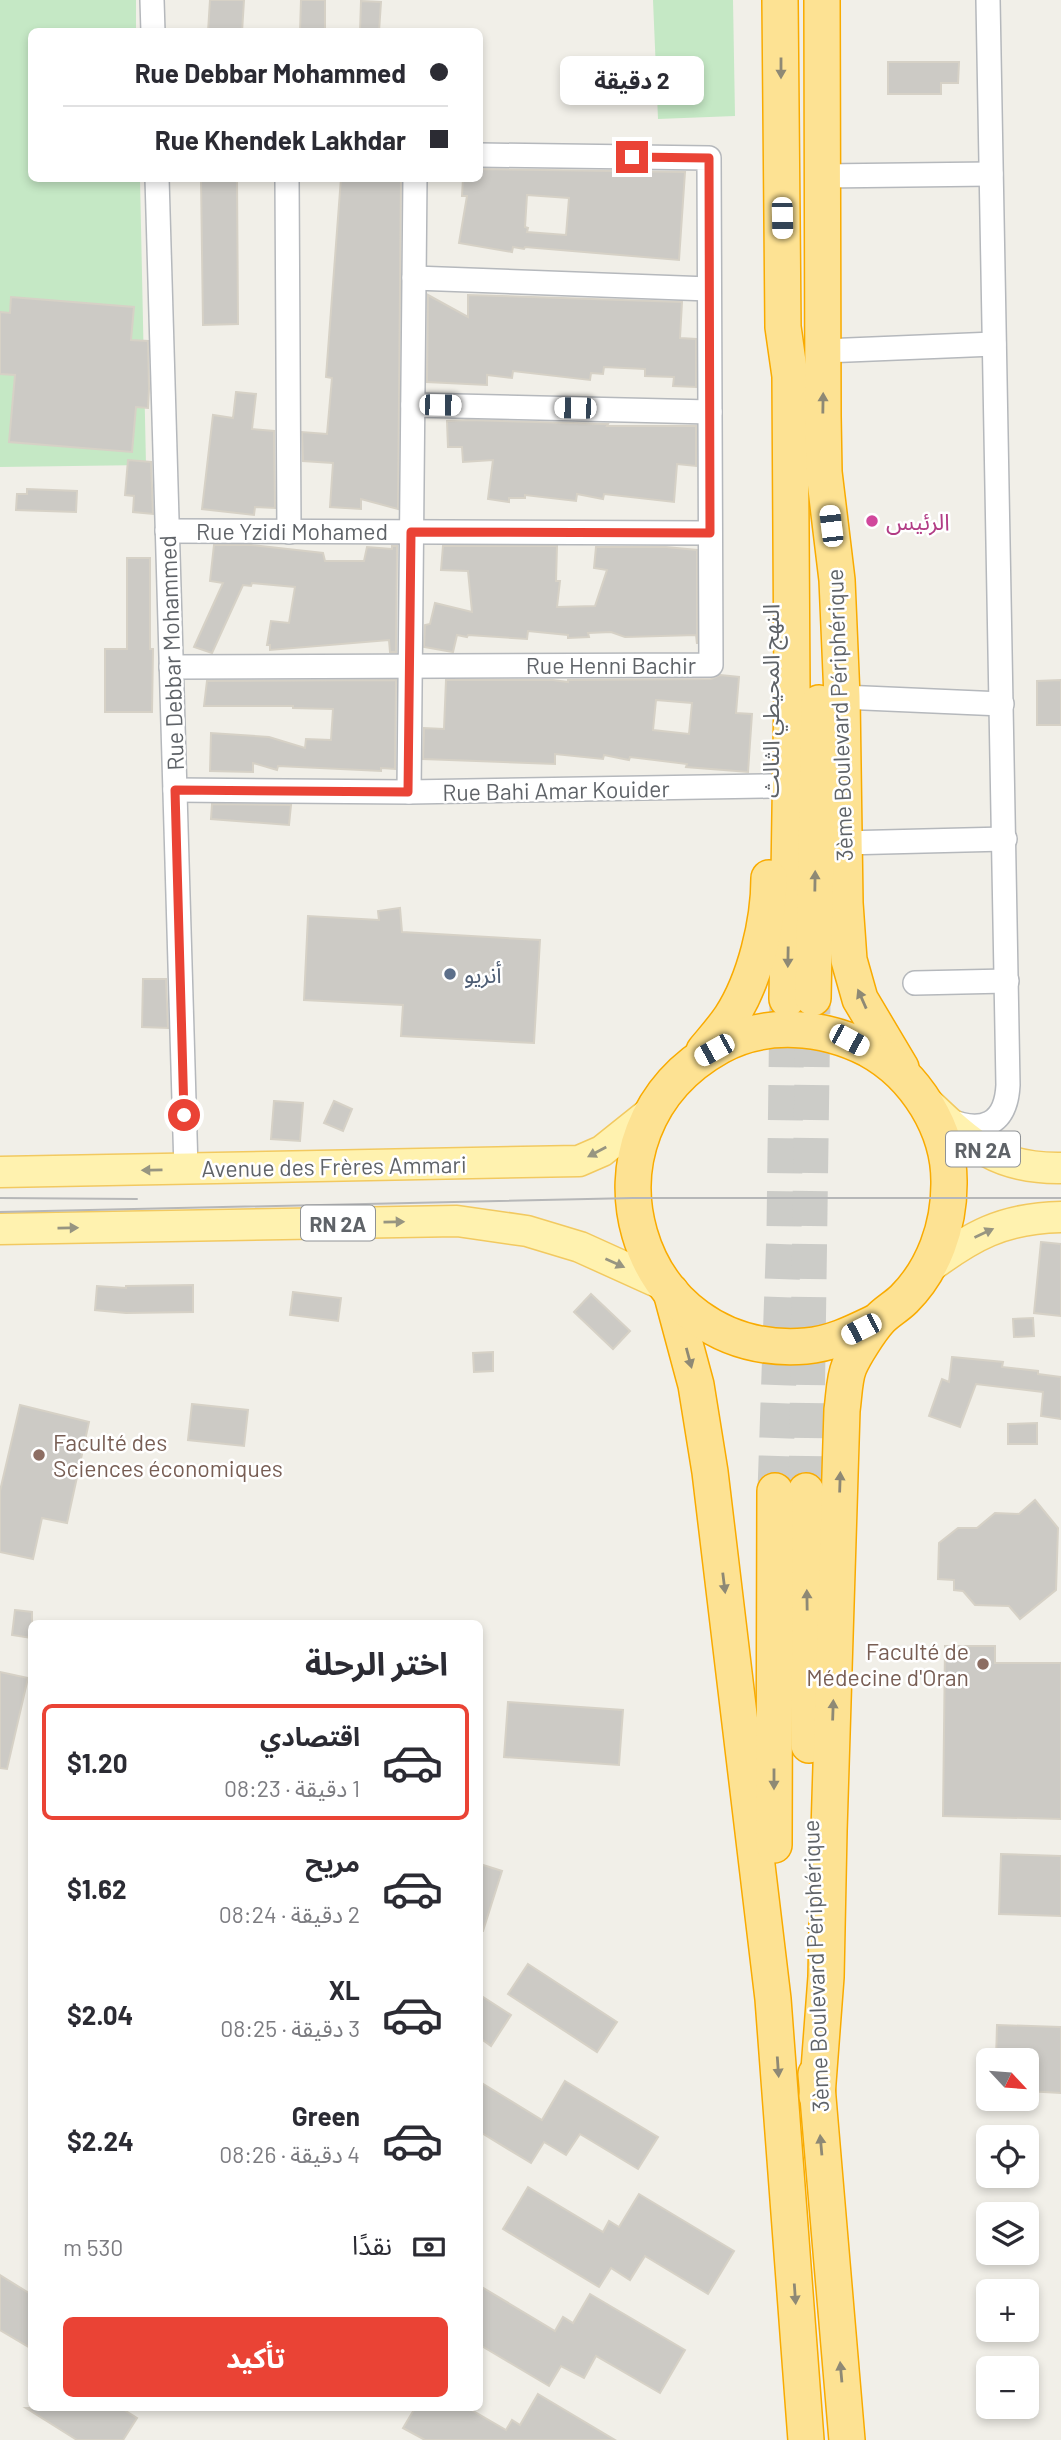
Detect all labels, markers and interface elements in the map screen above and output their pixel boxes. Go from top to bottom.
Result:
callout: 2 دقيقة [560,55,704,104]
text: Rue Debbar Mohammed [135,57,406,88]
one-way arrow [775,57,787,79]
text: 2 دقيقة [594,66,670,94]
text: Rue Khendek Lakhdar [155,124,406,155]
route end [616,141,648,173]
car [772,197,793,239]
one-way arrow [817,392,829,414]
car [419,394,462,416]
car [554,397,597,419]
car [819,504,844,548]
place label: الرئيس [886,507,950,536]
marker: الرئيس [864,513,880,529]
street label: Rue Yzidi Mohamed [196,517,388,545]
street label: Rue Debbar Mohammed [153,535,189,771]
street label: 3ème Boulevard Périphérique [820,568,858,862]
street label: النهج المحيطي الثالث [756,604,788,798]
street label: Rue Henni Bachir [526,651,697,679]
street label: Rue Bahi Amar Kouider [442,774,671,806]
one-way arrow [810,870,821,892]
one-way arrow [782,946,794,968]
place label: أنريو [464,960,502,989]
marker: أنريو [442,966,458,982]
one-way arrow [856,989,868,1009]
car [826,1021,873,1059]
car [691,1031,738,1069]
route start [168,1099,200,1131]
road number: RN 2A [946,1132,1020,1166]
one-way arrow [587,1145,607,1157]
street label: Avenue des Frères Ammari [201,1150,467,1182]
one-way arrow [141,1164,163,1176]
road number: RN 2A [301,1206,375,1240]
one-way arrow [383,1216,405,1228]
one-way arrow [57,1222,79,1234]
one-way arrow [974,1227,994,1239]
one-way arrow [604,1258,625,1269]
car [838,1310,885,1348]
one-way arrow [684,1348,694,1369]
place label: Faculté des Sciences économiques [53,1428,283,1482]
marker: Faculté des Sciences économiques [31,1447,47,1463]
one-way arrow [834,1471,846,1493]
one-way arrow [718,1572,729,1594]
one-way arrow [801,1588,813,1610]
place label: Faculté de Médecine d'Oran [806,1637,969,1691]
text: اختر الرحلة [305,1643,448,1681]
marker: Faculté de Médecine d'Oran [975,1656,991,1672]
one-way arrow [827,1698,838,1720]
text: اقتصادي [260,1720,360,1751]
icon: car [381,1731,444,1794]
text: $1.20 [67,1747,127,1778]
one-way arrow [768,1769,780,1791]
text: 1 دقيقة · 08:23 [224,1774,360,1802]
street label: 3ème Boulevard Périphérique [796,1819,834,2113]
text: مريح [305,1846,360,1877]
icon: car [381,1857,444,1920]
text: $1.62 [67,1873,127,1904]
text: 2 دقيقة · 08:24 [219,1900,360,1928]
text: XL [329,1974,360,2005]
icon: car [381,1983,444,2046]
text: $2.04 [67,1999,133,2030]
text: 3 دقيقة · 08:25 [220,2014,360,2042]
north arrow [976,2048,1040,2110]
map controls [976,2048,1039,2419]
one-way arrow [773,2056,784,2078]
text: Green [292,2100,360,2131]
icon: car [381,2109,444,2172]
text: $2.24 [67,2125,134,2156]
button: locate [976,2125,1039,2188]
one-way arrow [815,2134,826,2156]
text: 4 دقيقة · 08:26 [219,2140,360,2168]
button: layers [976,2202,1039,2265]
icon: cash [410,2228,448,2266]
text: نقدًا [352,2229,392,2260]
text: 530 m [63,2233,123,2261]
button: + [976,2279,1039,2342]
one-way arrow [790,2283,801,2305]
button: تأكيد [63,2317,448,2397]
button: − [976,2356,1039,2419]
one-way arrow [835,2361,846,2383]

